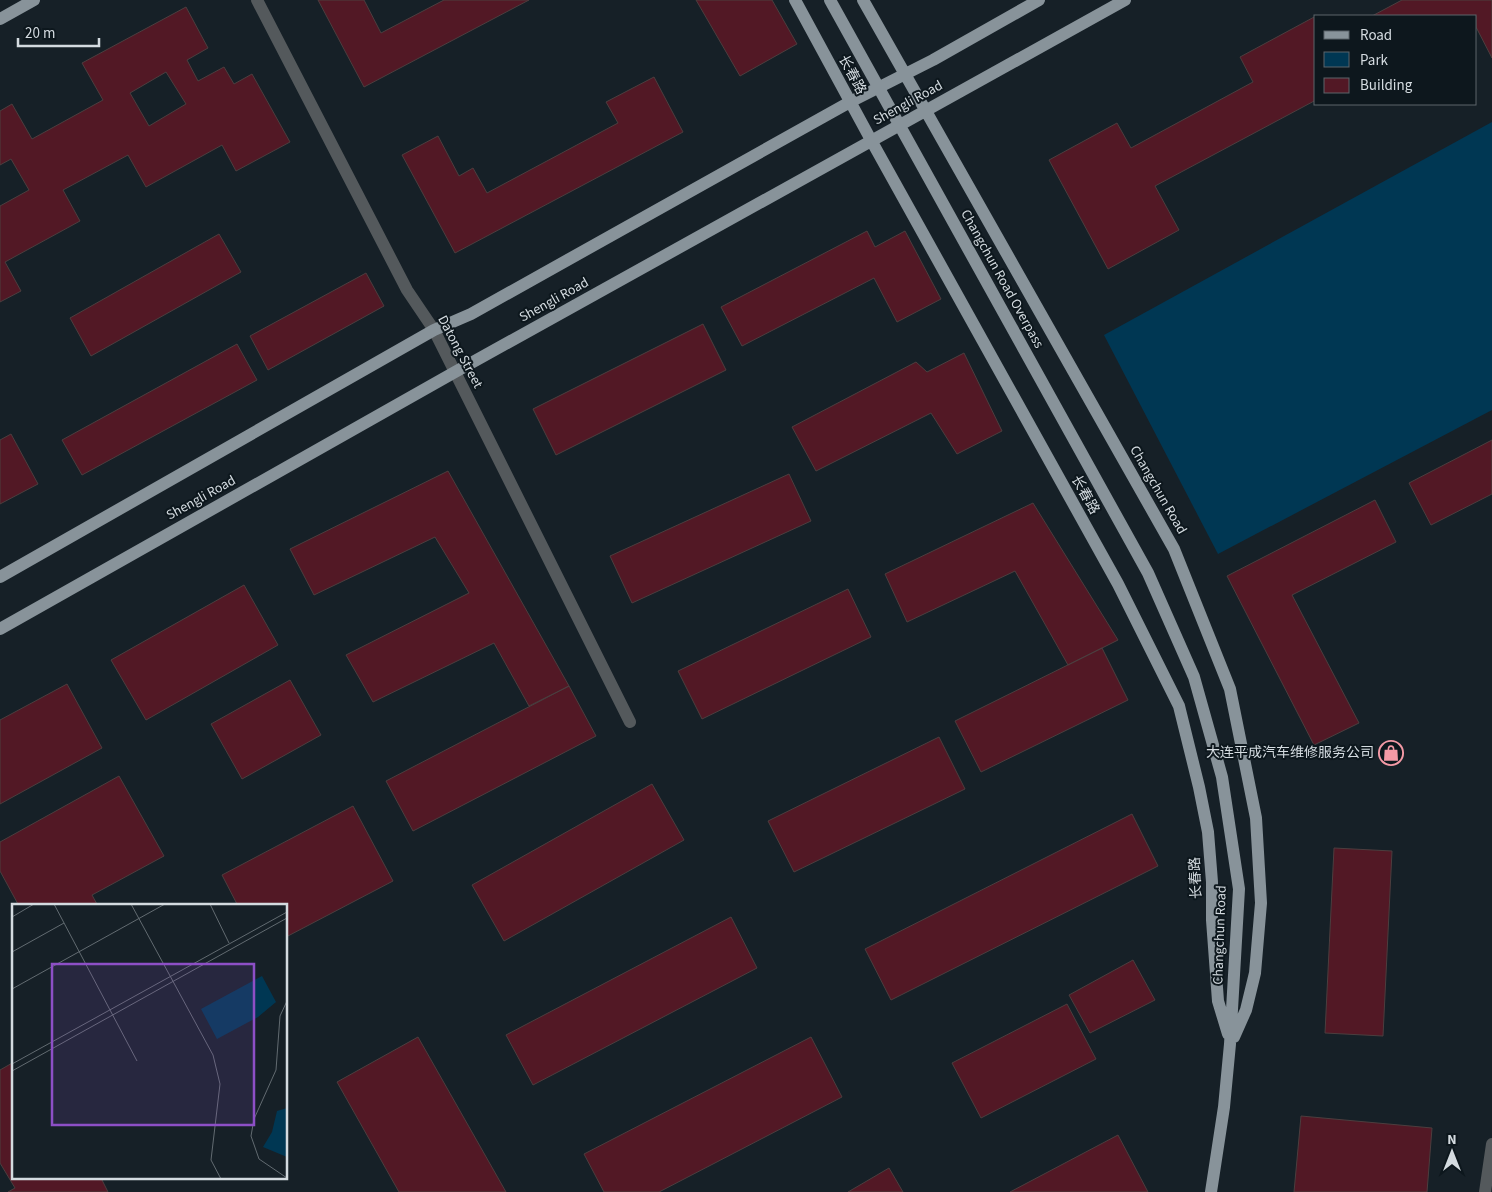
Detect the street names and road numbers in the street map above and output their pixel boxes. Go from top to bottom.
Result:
street label: 长春路 [833,52,871,98]
street label: Shengli Road [870,76,946,130]
street label: Changchun Road Overpass [955,206,1049,352]
street label: Shengli Road [516,273,592,327]
street label: Datong Street [432,312,488,392]
street label: Changchun Road [1125,442,1191,538]
street label: Shengli Road [163,471,239,525]
street label: 长春路 [1066,472,1104,518]
street label: 长春路 [1185,857,1207,899]
street label: Changchun Road [1208,885,1232,985]

